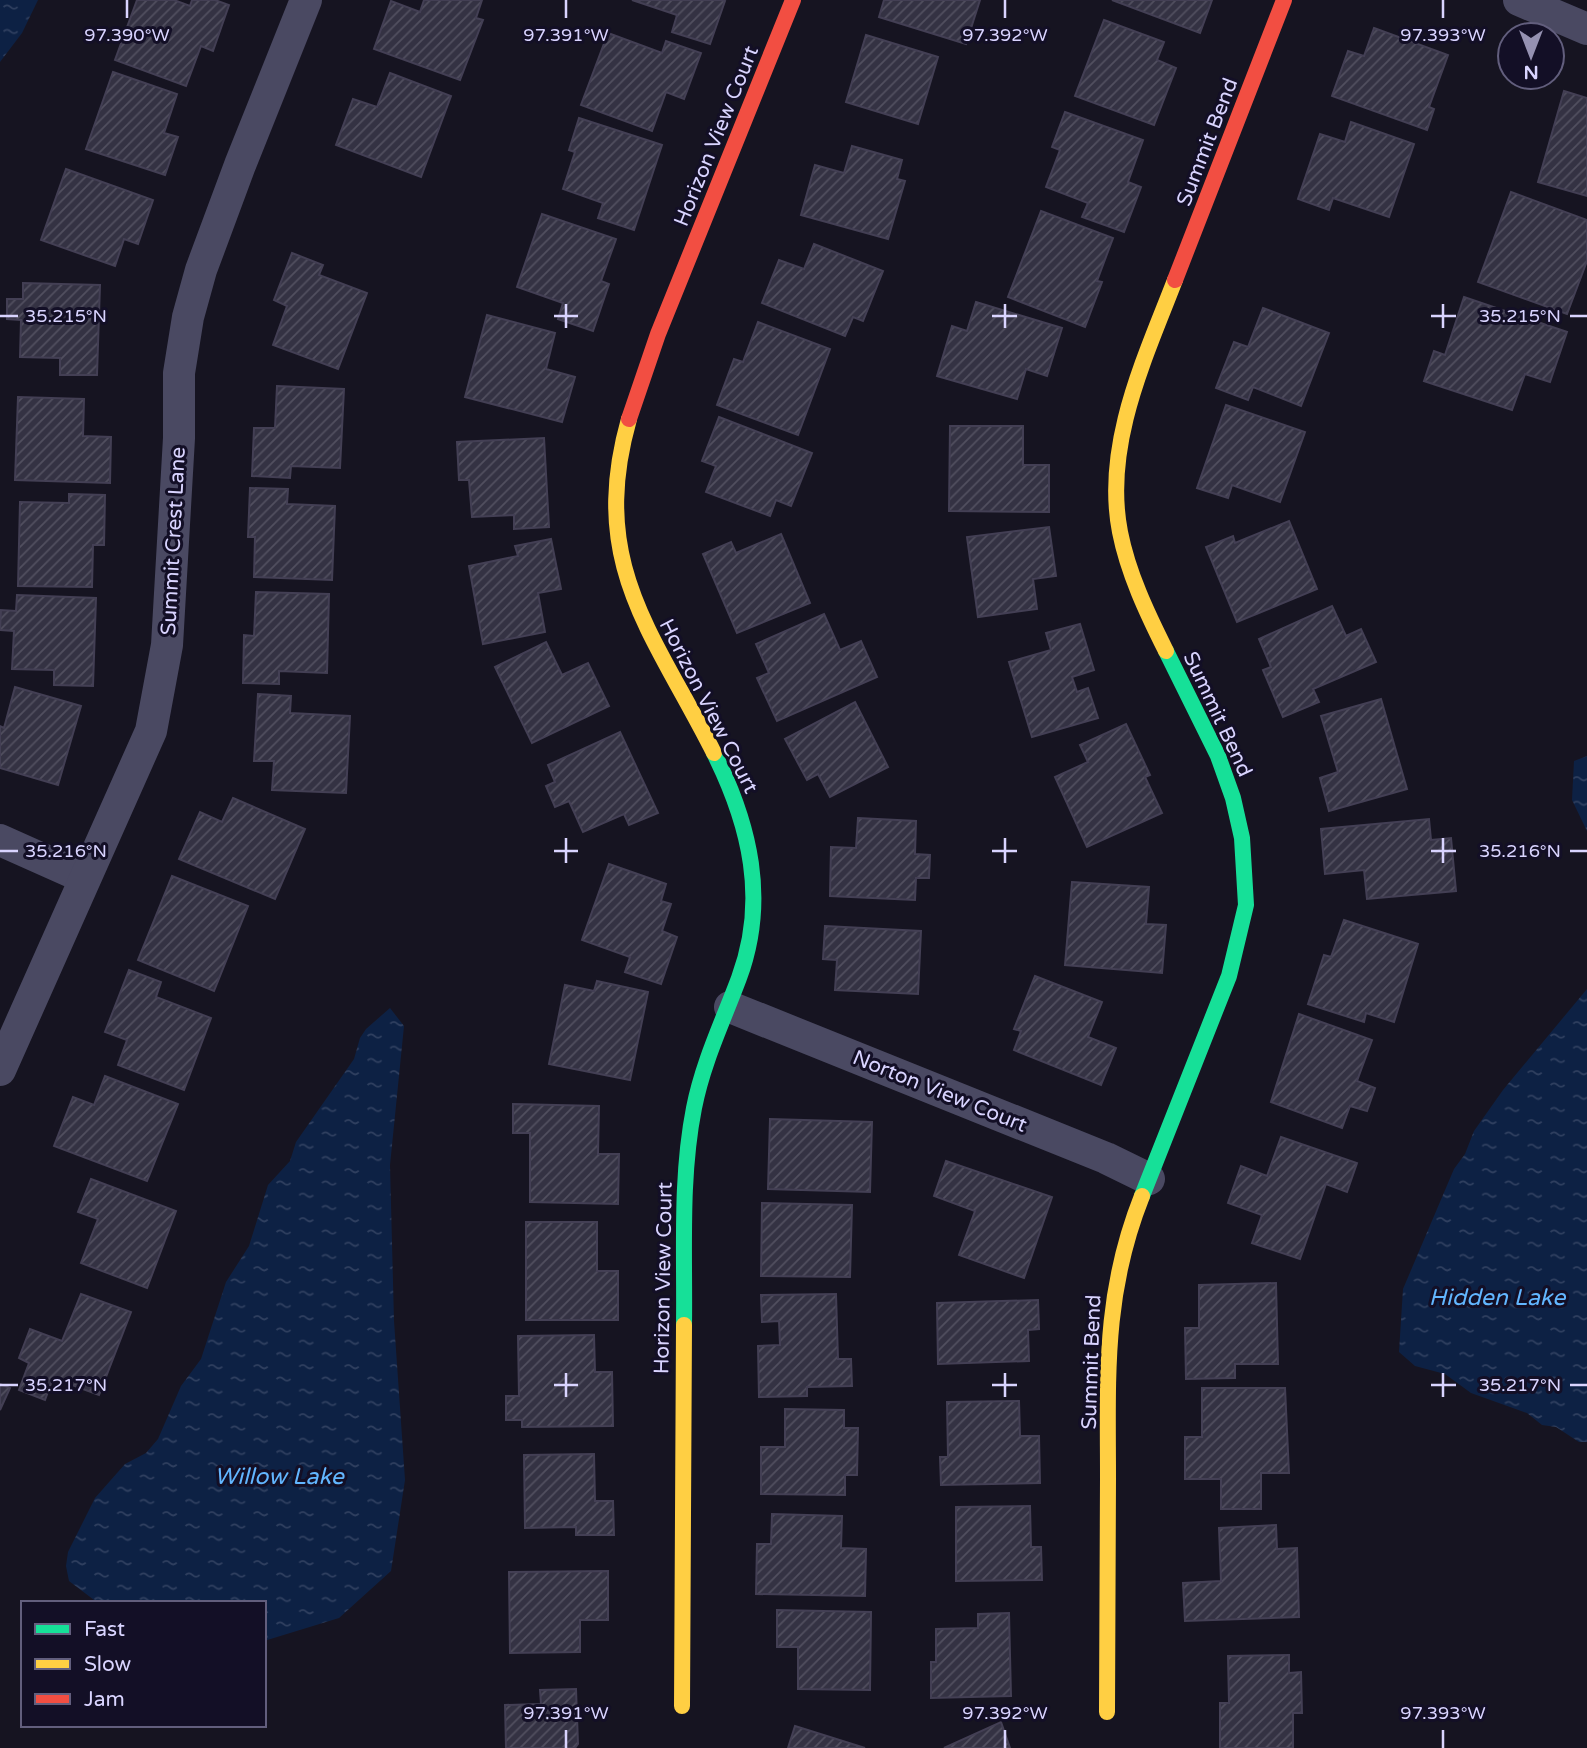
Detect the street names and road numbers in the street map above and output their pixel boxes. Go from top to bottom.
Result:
street label: Horizon View Court [669,42,764,230]
street label: Summit Bend [1172,75,1243,210]
street label: Summit Crest Lane [156,446,191,636]
street label: Horizon View Court [654,615,763,798]
street label: Summit Bend [1178,648,1257,781]
street label: Norton View Court [849,1045,1031,1138]
street label: Horizon View Court [649,1182,678,1374]
street label: Summit Bend [1077,1294,1106,1430]

